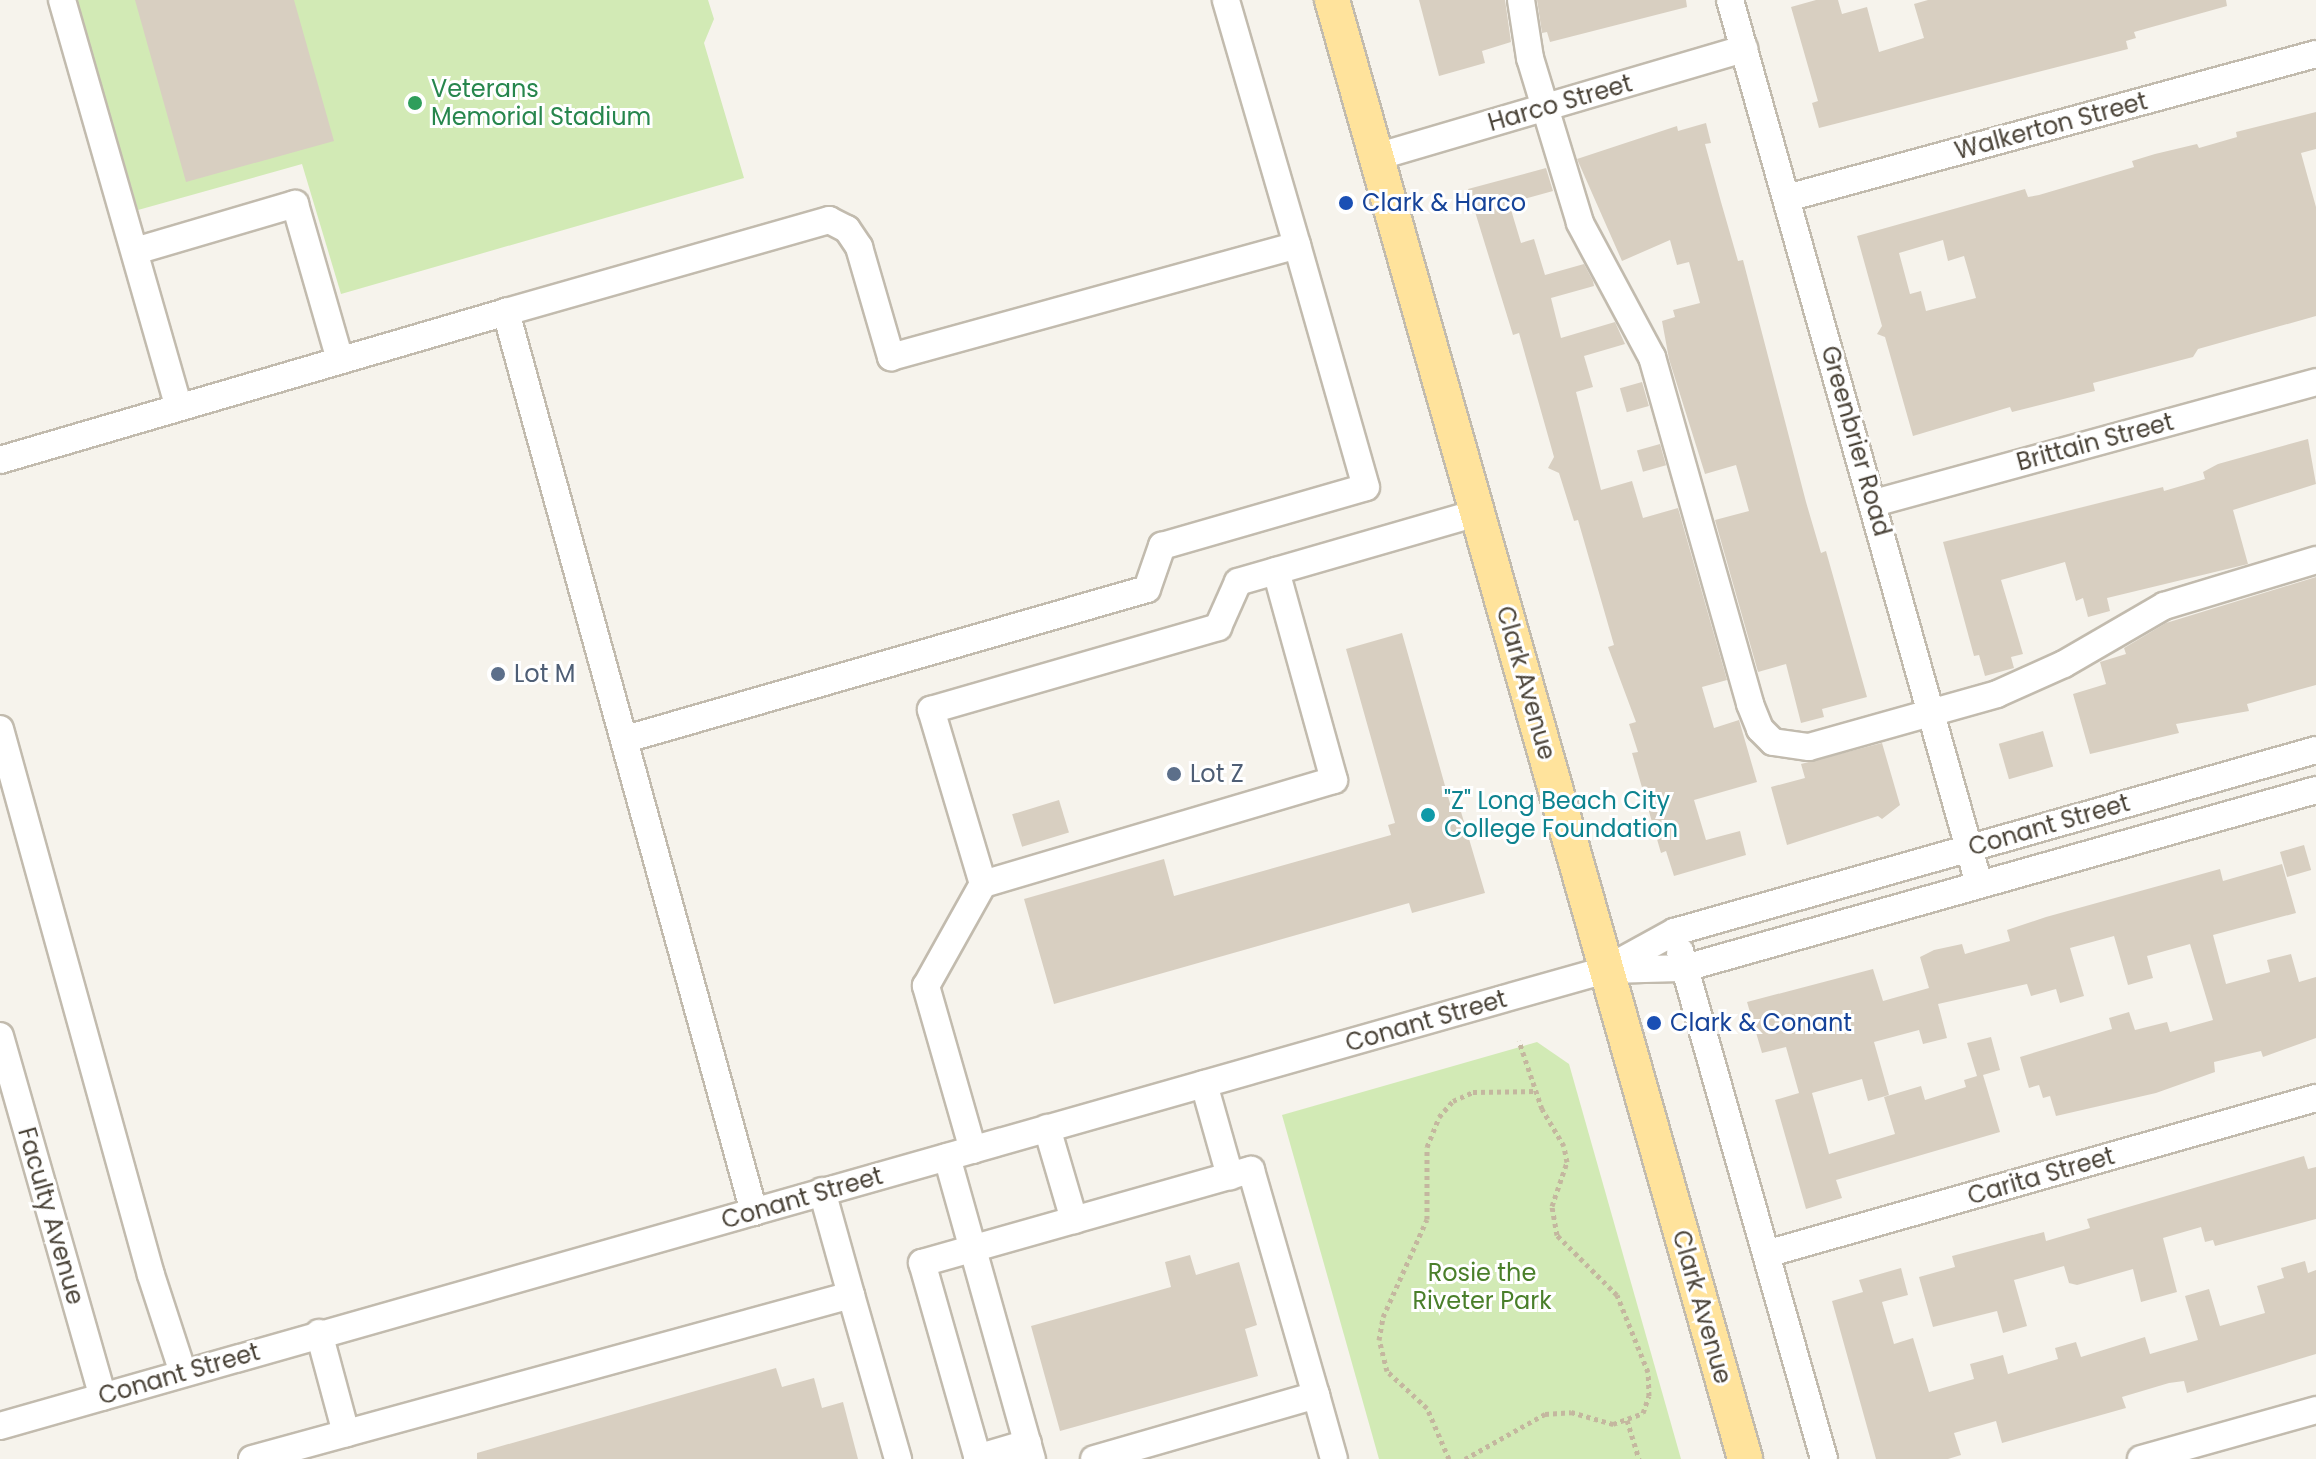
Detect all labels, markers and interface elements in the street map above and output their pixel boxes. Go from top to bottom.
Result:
street label: Harco Street [1485,69,1635,137]
place label: Veterans Memorial Stadium [431,75,651,131]
street label: Walkerton Street [1952,86,2150,166]
marker: Veterans Memorial Stadium [406,94,424,112]
place label: Clark & Harco [1362,189,1526,217]
marker: Clark & Harco [1337,194,1355,212]
street label: Greenbrier Road [1815,343,1897,539]
street label: Brittain Street [2013,407,2177,477]
street label: Clark Avenue [1490,603,1562,763]
place label: Lot M [514,660,576,688]
marker: Lot M [489,665,507,683]
place label: Lot Z [1190,760,1244,788]
marker: Lot Z [1165,765,1183,783]
place label: "Z" Long Beach City College Foundation [1444,787,1678,843]
street label: Conant Street [1965,788,2133,862]
marker: "Z" Long Beach City College Foundation [1419,806,1437,824]
street label: Conant Street [1342,984,1510,1058]
place label: Clark & Conant [1670,1009,1852,1037]
marker: Clark & Conant [1645,1014,1663,1032]
street label: Faculty Avenue [12,1124,90,1308]
street label: Carita Street [1964,1141,2118,1211]
street label: Conant Street [718,1161,886,1235]
street label: Clark Avenue [1666,1227,1738,1387]
park label: Rosie the Riveter Park [1412,1259,1552,1315]
street label: Conant Street [95,1337,263,1411]

